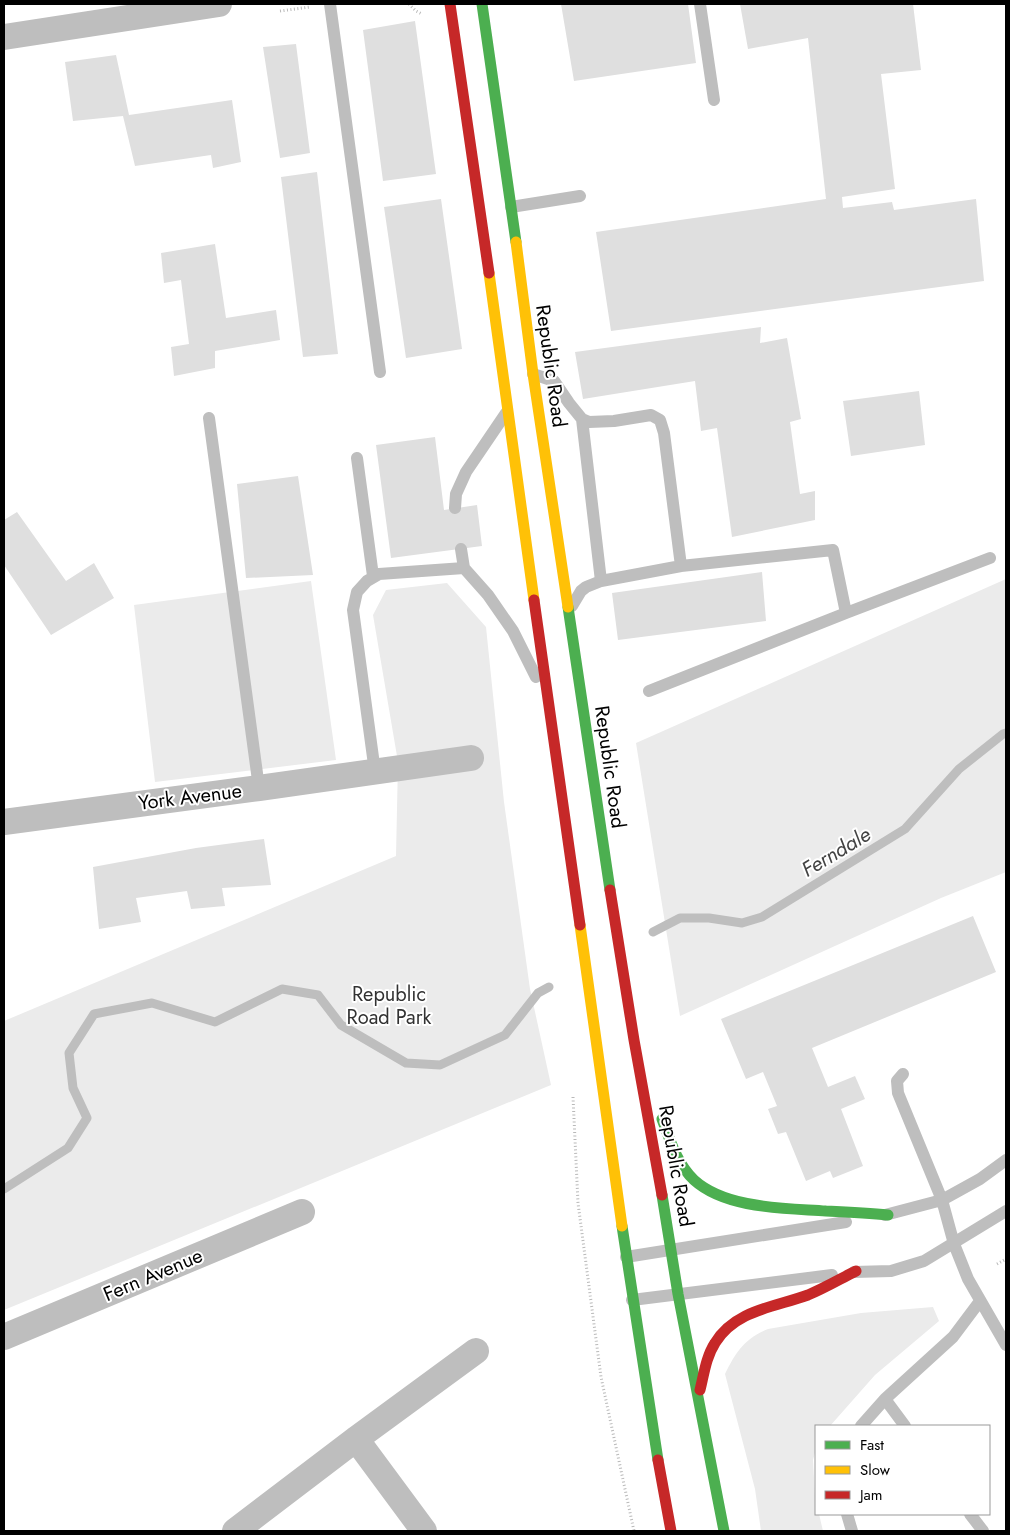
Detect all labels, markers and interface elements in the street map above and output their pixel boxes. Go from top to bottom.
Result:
street label: Republic Road [528,303,574,429]
street label: Republic Road [587,704,633,830]
street label: York Avenue [137,776,243,818]
water label: Ferndale [796,819,877,884]
park label: Republic Road Park [347,980,432,1032]
street label: Republic Road [651,1103,701,1229]
street label: Fern Avenue [99,1241,207,1309]
legend [815,1425,990,1515]
text: Fast [860,1434,884,1456]
text: Slow [860,1459,891,1481]
text: Jam [858,1484,883,1506]

